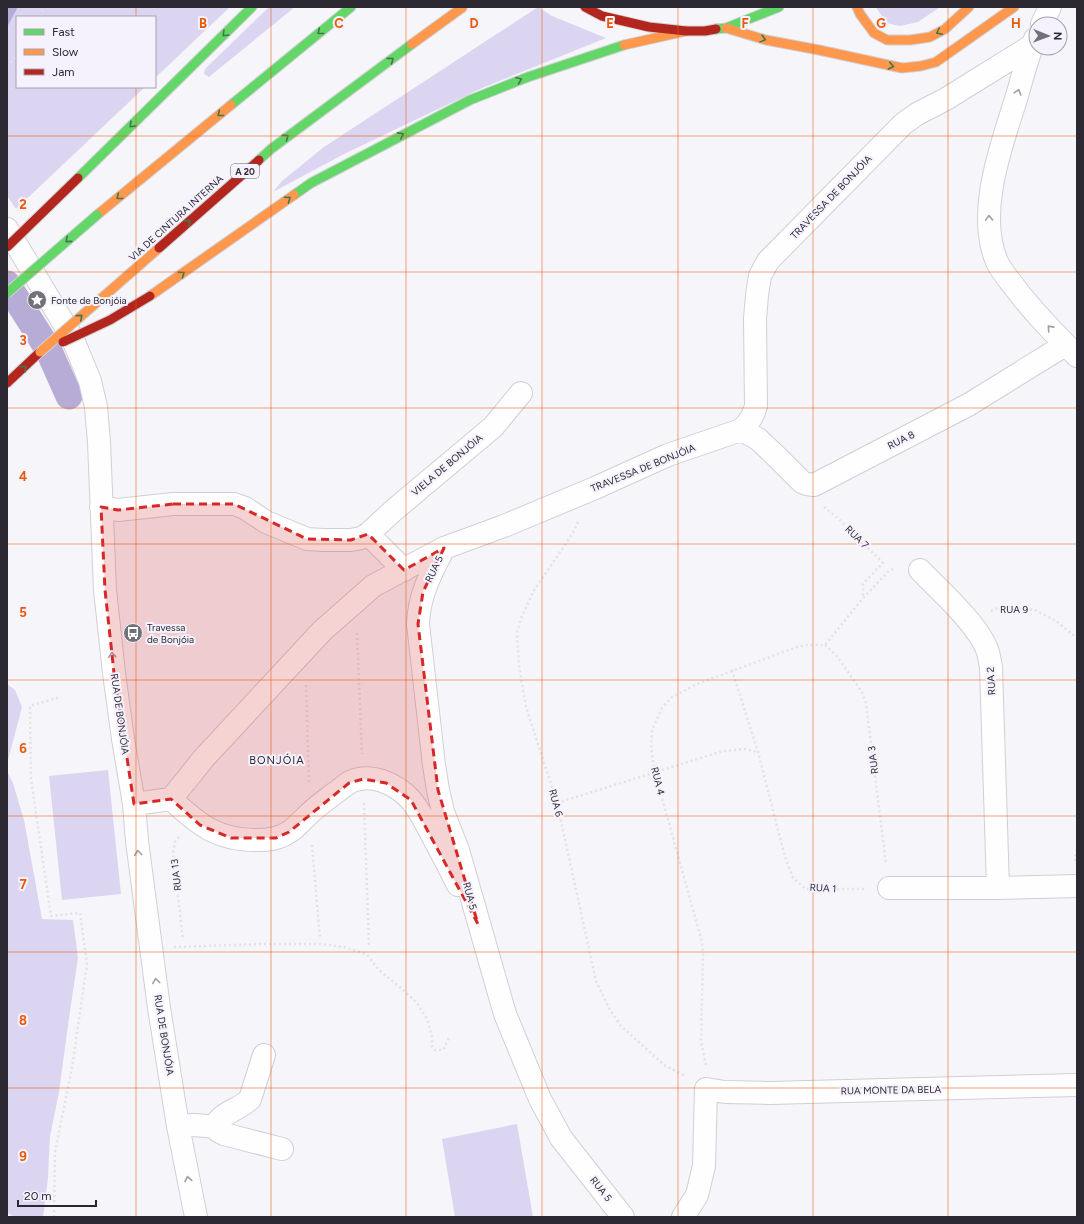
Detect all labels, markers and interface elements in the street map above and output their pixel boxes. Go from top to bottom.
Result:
legend [16,16,156,88]
text: B [199,16,207,31]
text: C [334,16,344,31]
text: D [469,16,479,31]
text: E [606,16,614,31]
text: F [741,16,749,31]
text: G [876,16,886,31]
text: H [1011,16,1021,31]
north arrow [1028,16,1068,56]
text: Fast [52,25,75,39]
one-way arrow [318,27,325,34]
one-way arrow [936,27,944,35]
one-way arrow [222,29,229,37]
text: N [1051,32,1064,41]
one-way arrow [760,34,767,43]
text: Slow [52,45,79,59]
one-way arrow [387,57,394,64]
one-way arrow [887,61,894,69]
text: Jam [52,65,75,79]
one-way arrow [515,77,522,85]
one-way arrow [1013,88,1022,95]
one-way arrow [217,110,224,117]
one-way arrow [129,121,137,128]
one-way arrow [397,133,404,140]
one-way arrow [282,135,289,142]
street label: TRAVESSA DE BONJÓIA [787,152,875,242]
road number: A 20 [231,164,259,178]
street label: VIA DE CINTURA INTERNA [126,172,226,264]
one-way arrow [117,192,124,199]
one-way arrow [284,196,291,204]
text: 2 [19,197,27,212]
one-way arrow [985,215,994,221]
one-way arrow [183,219,191,227]
one-way arrow [65,236,73,243]
one-way arrow [178,271,185,279]
place icon: Fonte de Bonjóia [26,289,48,311]
place label: Fonte de Bonjóia [51,294,127,307]
one-way arrow [75,315,83,322]
one-way arrow [1047,325,1055,333]
text: 3 [19,333,27,348]
one-way arrow [19,365,27,373]
street label: RUA 8 [885,428,917,452]
street label: VIELA DE BONJÓIA [409,431,486,499]
street label: TRAVESSA DE BONJÓIA [589,441,697,495]
text: 4 [19,469,27,484]
street label: RUA 7 [842,523,872,552]
street label: RUA 5 [422,553,446,585]
street label: RUA 9 [1000,603,1028,616]
text: 5 [19,605,27,620]
place label: Travessa de Bonjóia [147,621,194,646]
bus stop icon: Travessa de Bonjóia [122,622,144,644]
one-way arrow [107,652,116,658]
street label: RUA 2 [984,667,998,695]
street label: RUA DE BONJÓIA [108,673,132,756]
text: 6 [19,741,27,756]
street label: RUA 3 [865,745,881,775]
district label: BONJÓIA [249,753,305,767]
street label: RUA 4 [648,765,668,797]
street label: RUA 6 [546,788,566,819]
one-way arrow [134,850,143,856]
street label: RUA 13 [168,858,184,892]
text: 7 [19,877,27,892]
street label: RUA 5 [460,881,480,912]
street label: RUA 1 [809,881,837,895]
one-way arrow [151,978,160,985]
street label: RUA DE BONJÓIA [151,994,177,1077]
text: 8 [19,1013,27,1028]
street label: RUA MONTE DA BELA [841,1083,942,1097]
text: 9 [19,1149,27,1164]
street label: RUA 5 [587,1174,615,1204]
one-way arrow [185,1176,193,1182]
scale bar [18,1182,96,1208]
text: 20 m [24,1189,52,1203]

